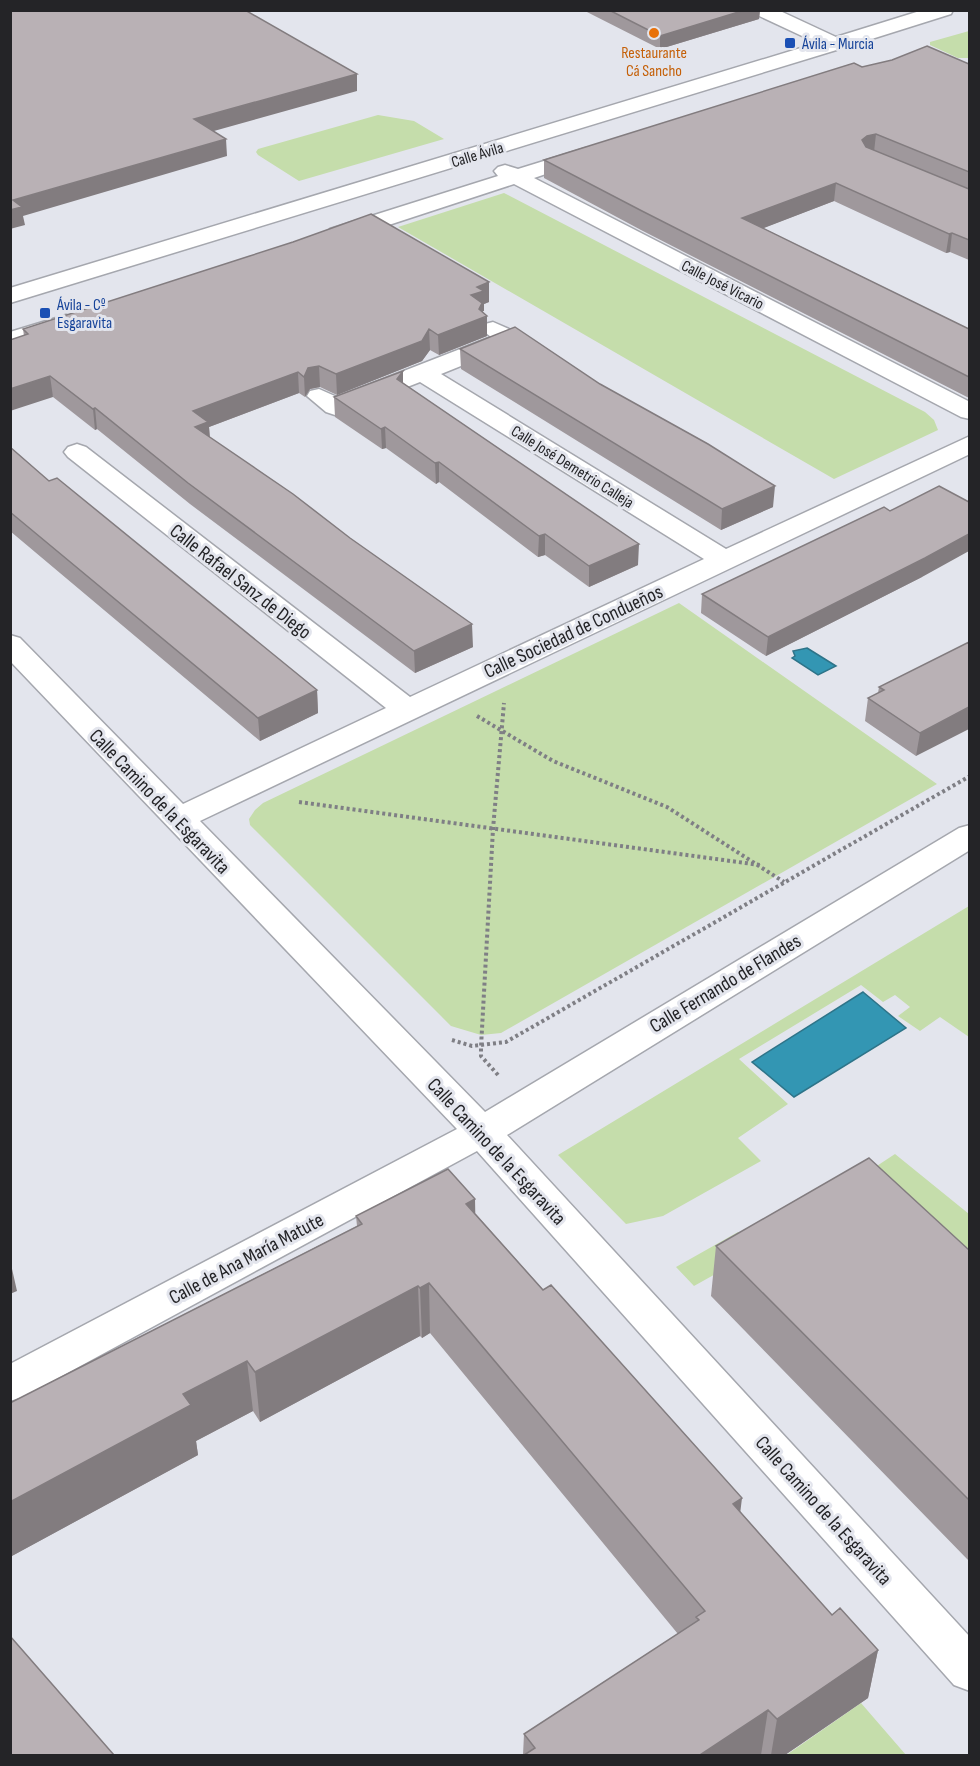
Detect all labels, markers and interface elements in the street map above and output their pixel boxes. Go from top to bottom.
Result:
marker: Restaurante Cá Sancho [647,26,661,40]
place label: Ávila - Murcia [801,35,874,54]
marker: Ávila - Murcia [783,36,797,50]
place label: Restaurante Cá Sancho [621,44,687,81]
street label: Calle Ávila [449,139,506,172]
street label: Calle José Vicario [678,256,767,314]
place label: Ávila - Cº Esgaravita [56,296,112,333]
marker: Ávila - Cº Esgaravita [38,306,52,320]
street label: Calle José Demetrio Calleja [507,422,637,513]
street label: Calle Rafael Sanz de Diego [165,519,316,645]
street label: Calle Sociedad de Condueños [480,580,667,684]
street label: Calle Camino de la Esgaravita [84,724,235,879]
street label: Calle Fernando de Flandes [646,929,805,1038]
street label: Calle Camino de la Esgaravita [422,1073,571,1230]
street label: Calle de Ana María Matute [165,1208,328,1310]
street label: Calle Camino de la Esgaravita [750,1431,897,1590]

